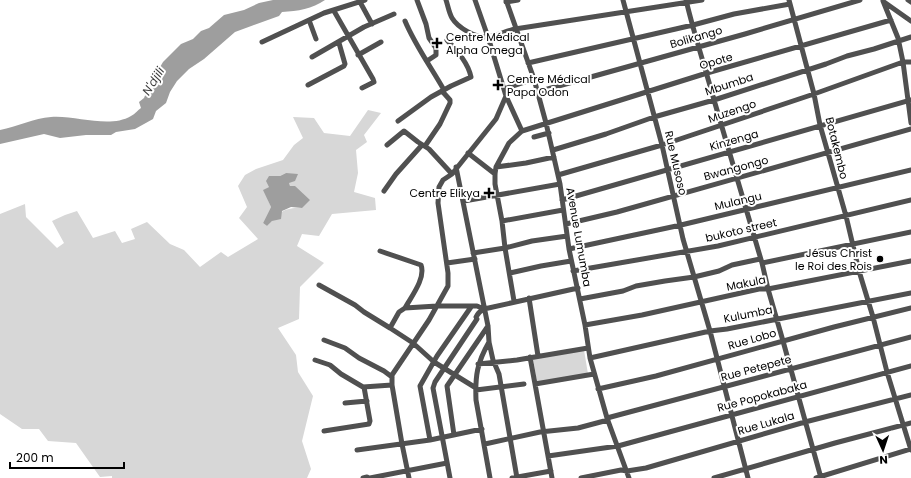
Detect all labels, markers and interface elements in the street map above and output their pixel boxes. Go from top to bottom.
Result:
street label: Bolikango [668,22,724,52]
place label: Centre Médical Alpha Omega [446,29,529,58]
marker: Centre Médical Alpha Omega [431,37,443,49]
street label: Opote [697,49,735,73]
water label: N'djili [138,63,169,98]
street label: Mbumba [703,69,755,99]
place label: Centre Médical Papa Odon [507,71,590,100]
marker: Centre Médical Papa Odon [492,79,504,91]
street label: Muzengo [706,95,758,127]
street label: Botakembo [822,115,852,181]
street label: Kinzenga [708,125,760,155]
street label: Rue Musoso [661,129,691,197]
street label: Bwangongo [702,152,770,184]
place label: Centre Elikya [409,185,480,201]
street label: Avenue Lumumba [562,186,596,288]
marker: Centre Elikya [483,187,495,199]
street label: Mulangu [713,188,763,214]
street label: bukoto street [704,214,778,246]
place label: Jésus Christ le Roi des Rois [795,245,872,274]
marker: Jésus Christ le Roi des Rois [875,254,885,264]
street label: Makula [725,271,767,295]
street label: Kulumba [722,301,774,327]
street label: Rue Lobo [726,324,778,354]
street label: Rue Petepete [719,351,793,385]
street label: Rue Popokabaka [715,376,809,416]
street label: Rue Lukala [736,407,796,439]
north arrow [863,430,903,470]
scale bar [10,444,124,470]
text: 200 m [16,449,54,466]
text: N [879,452,888,468]

